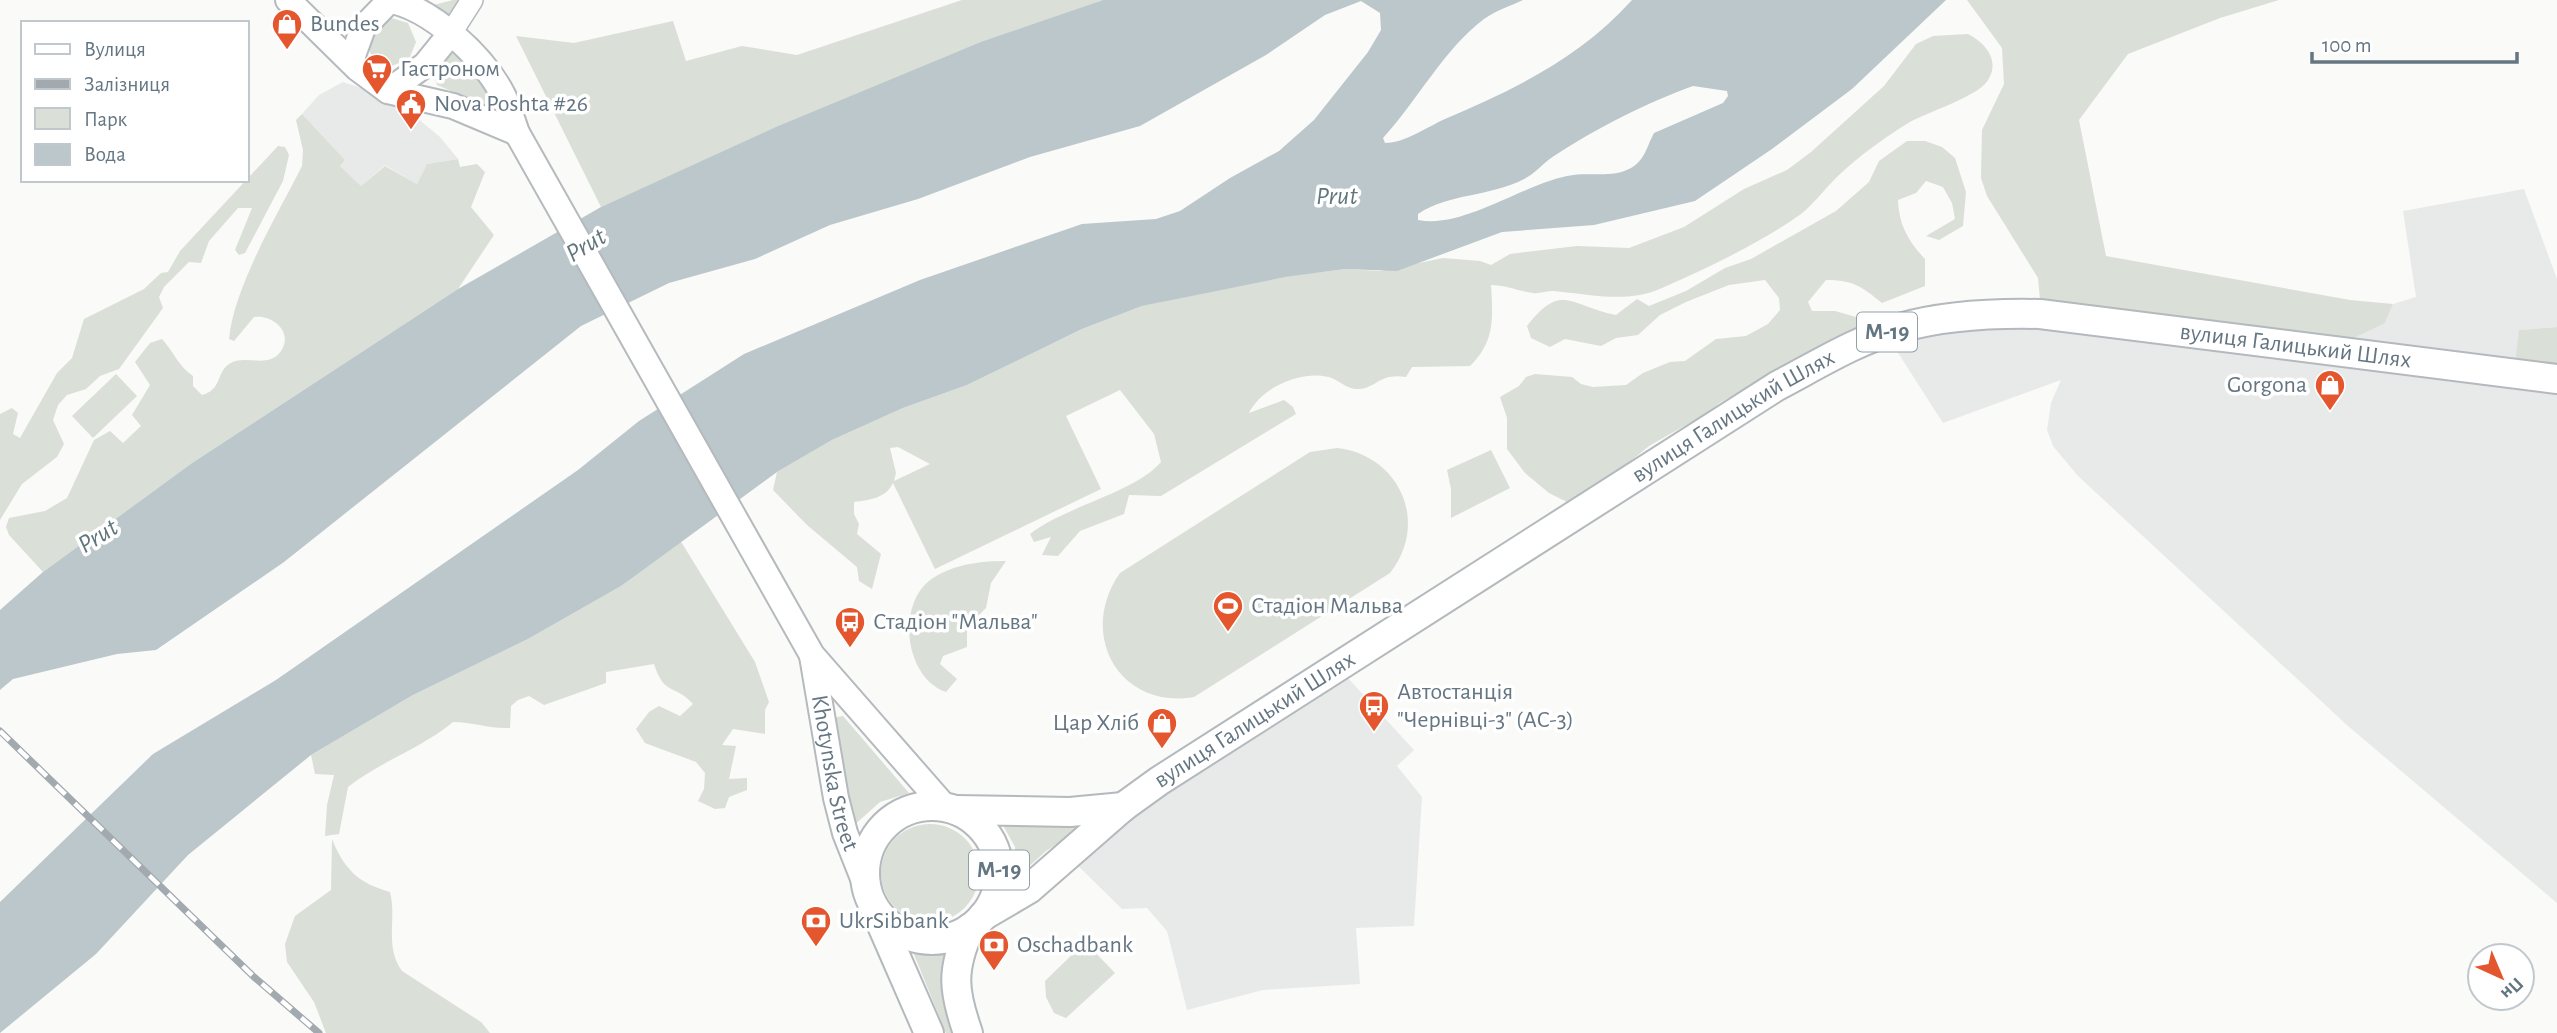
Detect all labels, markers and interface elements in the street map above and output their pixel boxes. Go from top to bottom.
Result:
shop icon: Bundes [270,7,304,51]
place label: Bundes [310,12,380,36]
legend [21,21,248,182]
scale bar [2312,21,2517,65]
text: 100 m [2322,35,2372,56]
text: Вулиця [84,39,146,60]
supermarket icon: Гастроном [360,52,394,96]
place label: Гастроном [400,57,500,81]
text: Залізниця [84,74,170,95]
public building icon: Nova Poshta #26 [394,87,428,131]
place label: Nova Poshta #26 [434,92,588,116]
text: Парк [84,109,128,130]
text: Вода [84,144,126,165]
water label: Prut [1316,183,1358,209]
water label: Prut [561,223,611,267]
road number: М-19 [1857,312,1917,352]
street label: вулиця Галицький Шлях [2178,320,2413,373]
street label: вулиця Галицький Шлях [1628,345,1839,487]
shop icon: Gorgona [2313,368,2347,412]
place label: Gorgona [2227,373,2307,397]
water label: Prut [73,514,123,558]
sports icon: Стадіон Мальва [1211,589,1245,633]
place label: Стадіон Мальва [1251,594,1403,618]
bus stop icon: Стадіон "Мальва" [833,605,867,649]
place label: Стадіон "Мальва" [873,610,1038,634]
street label: вулиця Галицький Шлях [1150,647,1360,793]
place label: Автостанція "Чернівці-3" (АС-3) [1397,680,1574,732]
bus stop icon: Автостанція "Чернівці-3" (АС-3) [1357,689,1391,733]
street label: Khotynska Street [807,693,863,855]
shop icon: Цар Хліб [1145,706,1179,750]
place label: Цар Хліб [1052,711,1139,735]
road number: М-19 [969,850,1029,890]
bank icon: UkrSibbank [799,904,833,948]
place label: UkrSibbank [839,909,949,933]
bank icon: Oschadbank [977,928,1011,972]
place label: Oschadbank [1017,933,1133,957]
north arrow [2466,942,2536,1012]
text: Пн [2497,973,2527,1003]

